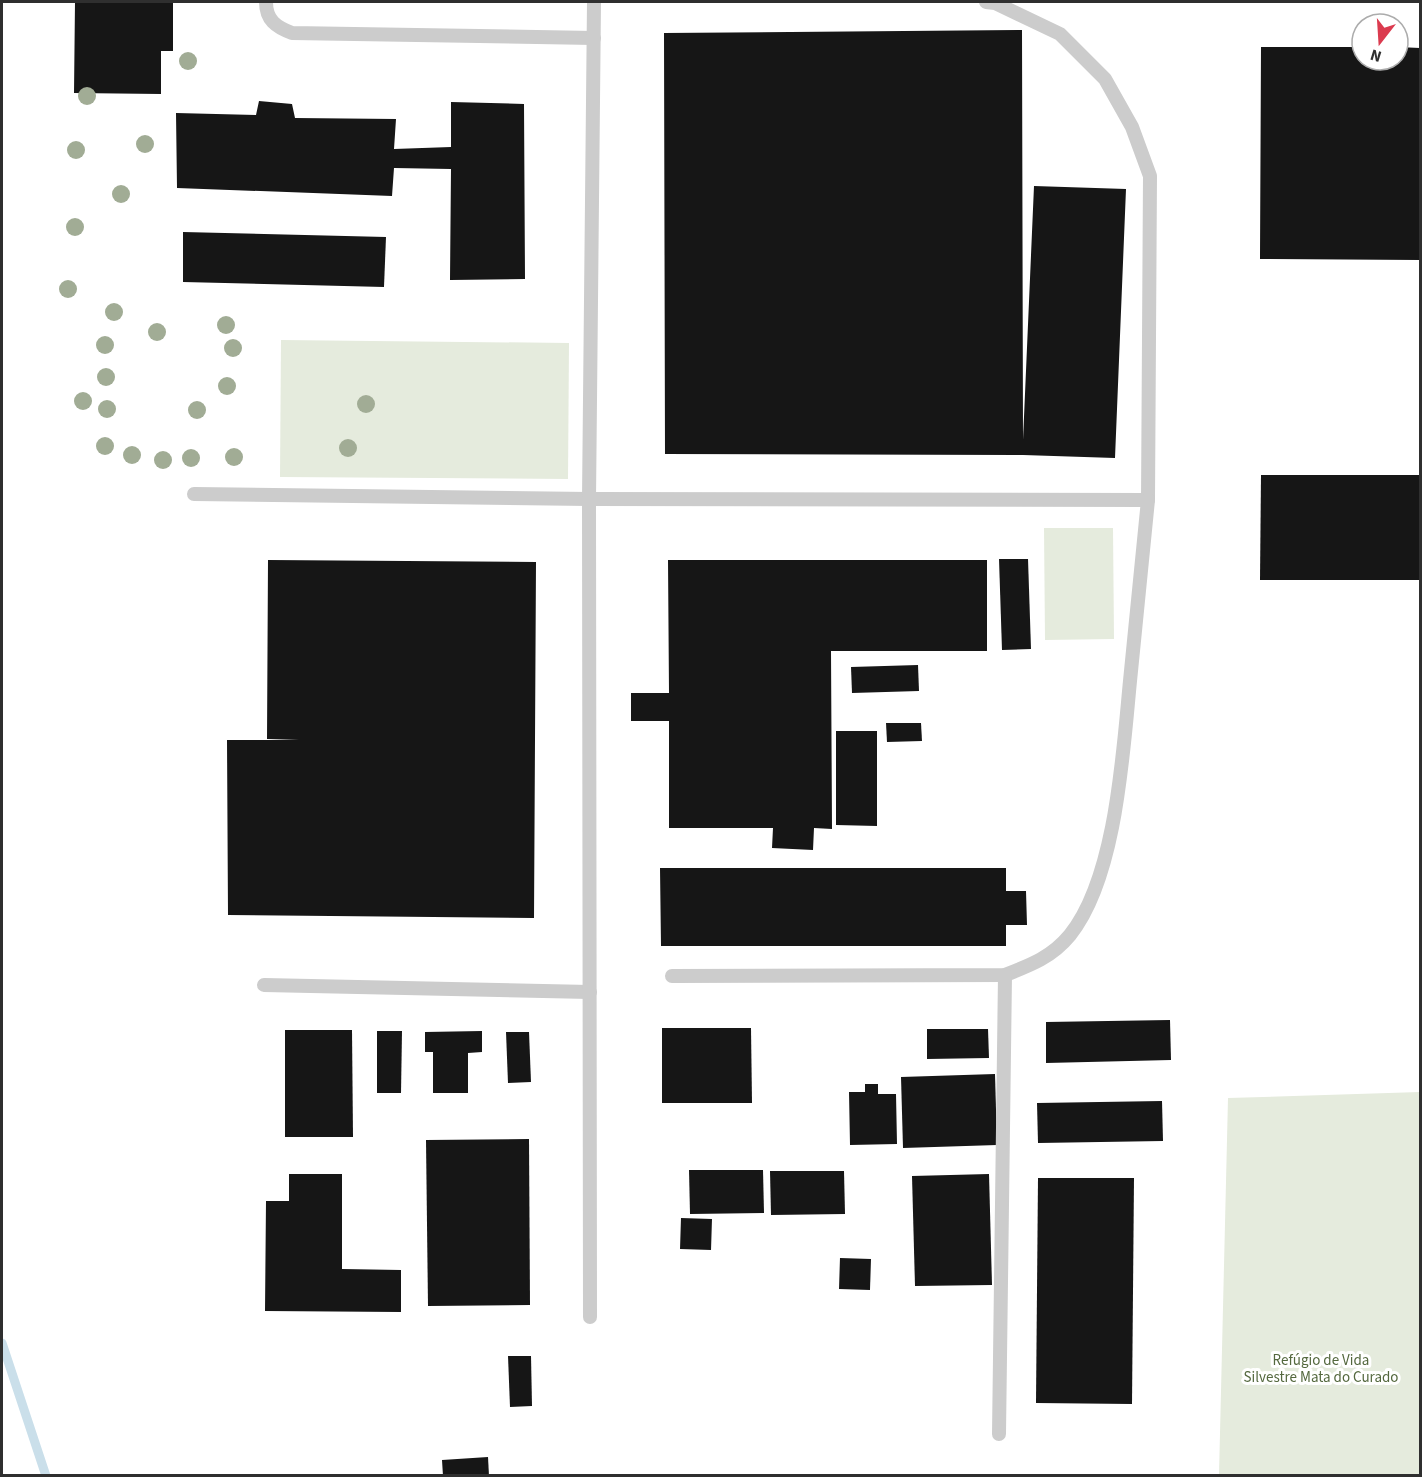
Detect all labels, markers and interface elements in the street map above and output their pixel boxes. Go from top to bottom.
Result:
north arrow [1350,12,1410,72]
text: N [1368,43,1384,67]
park label: Refúgio de Vida Silvestre Mata do Curado [1244,1350,1398,1388]

